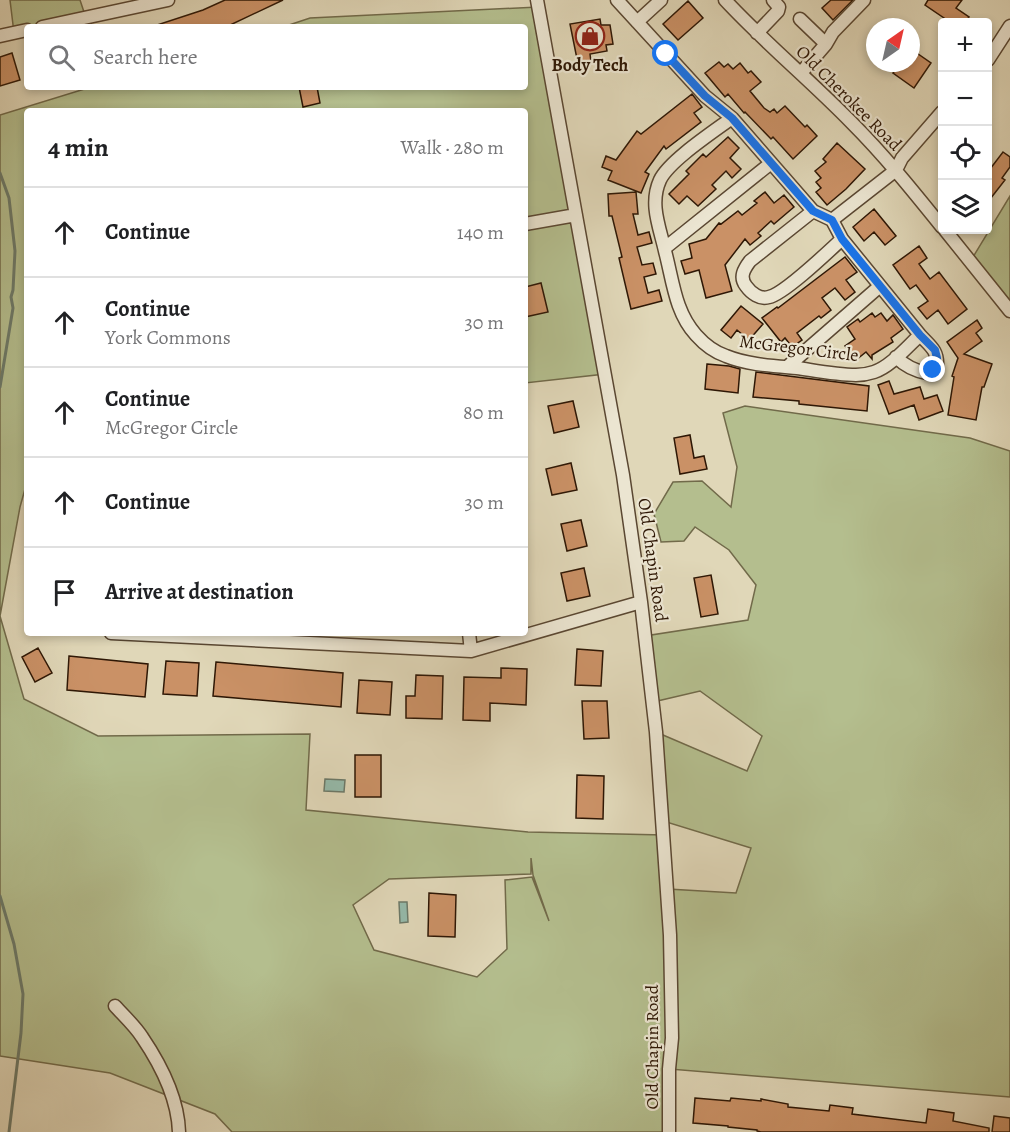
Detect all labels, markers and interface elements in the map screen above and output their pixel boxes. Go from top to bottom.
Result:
north arrow [866,18,920,72]
map controls [938,18,992,234]
button: + [938,18,992,72]
shop icon: Body Tech [574,20,606,52]
search box [24,24,528,90]
route start [652,40,678,66]
street label: Old Cherokee Road [791,40,907,156]
icon: search [45,41,78,74]
text: Search here [93,42,198,72]
place label: Body Tech [552,53,629,77]
button: − [938,72,992,126]
button: locate [938,126,992,180]
text: 4 min [48,130,109,165]
text: Walk · 280 m [400,134,504,161]
button: layers [938,180,992,234]
icon: ahead [48,216,81,249]
text: Continue [105,217,190,247]
text: 140 m [457,219,504,246]
text: Continue [105,294,190,324]
icon: ahead [48,306,81,339]
text: 30 m [464,309,504,336]
text: York Commons [105,324,231,351]
street label: McGregor Circle [738,329,860,367]
route end [919,356,945,382]
text: Continue [105,384,190,414]
icon: ahead [48,396,81,429]
text: 80 m [463,399,504,426]
text: McGregor Circle [105,414,238,441]
icon: ahead [48,486,81,519]
text: Continue [105,487,190,517]
text: 30 m [464,489,504,516]
street label: Old Chapin Road [632,497,674,624]
icon: arrive [48,576,81,609]
text: Arrive at destination [105,577,294,607]
street label: Old Chapin Road [640,984,664,1109]

